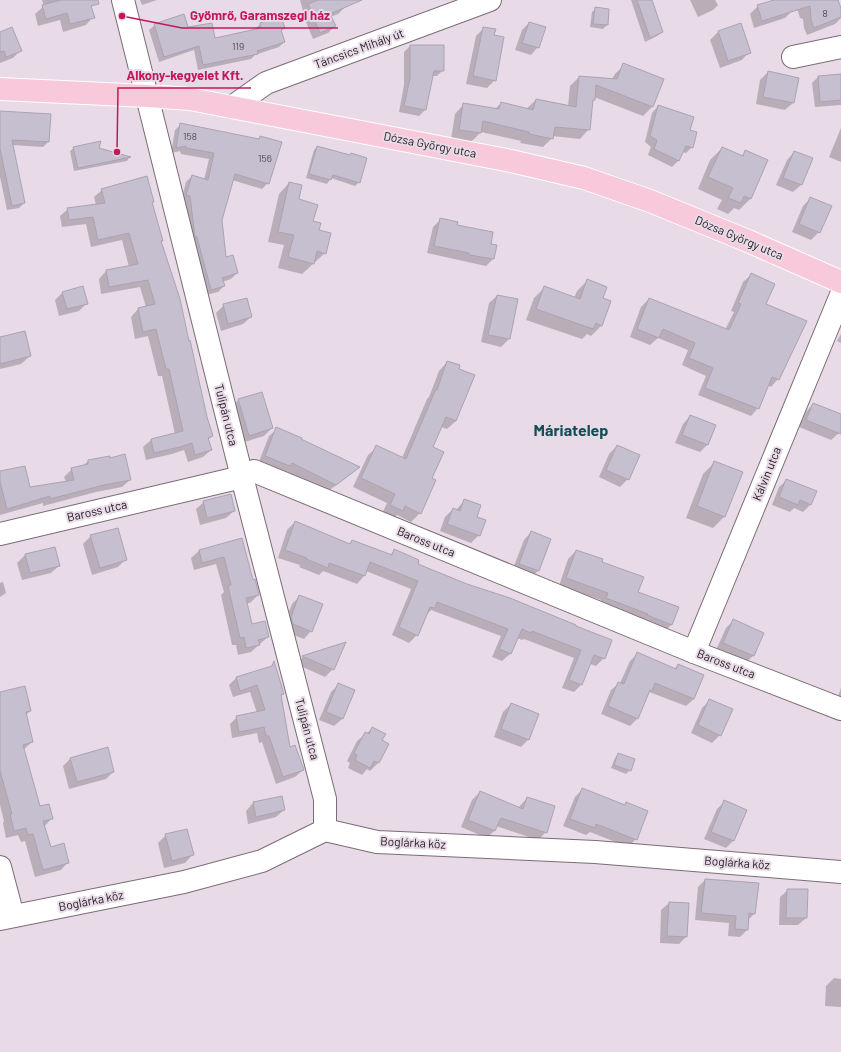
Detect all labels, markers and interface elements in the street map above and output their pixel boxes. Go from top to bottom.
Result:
callout: Gyömrő, Garamszegi ház [182,3,338,28]
text: Gyömrő, Garamszegi ház [190,7,330,23]
house number: 8 [822,7,828,19]
street label: Táncsics Mihály út [312,25,405,71]
house number: 119 [232,40,244,52]
callout: Alkony-kegyelet Kft. [118,63,251,88]
text: Alkony-kegyelet Kft. [127,67,243,83]
street label: Dózsa György utca [383,128,478,160]
house number: 158 [183,130,197,142]
house number: 156 [258,152,272,164]
street label: Dózsa György utca [693,212,785,262]
street label: Tulipán utca [213,382,241,447]
district label: Máriatelep [534,420,608,439]
street label: Kálvin utca [749,445,783,503]
street label: Baross utca [65,496,128,524]
street label: Baross utca [395,523,457,559]
street label: Baross utca [695,646,757,681]
street label: Tulipán utca [293,696,323,761]
street label: Boglárka köz [380,833,446,851]
street label: Boglárka köz [704,853,770,871]
street label: Boglárka köz [57,887,124,913]

